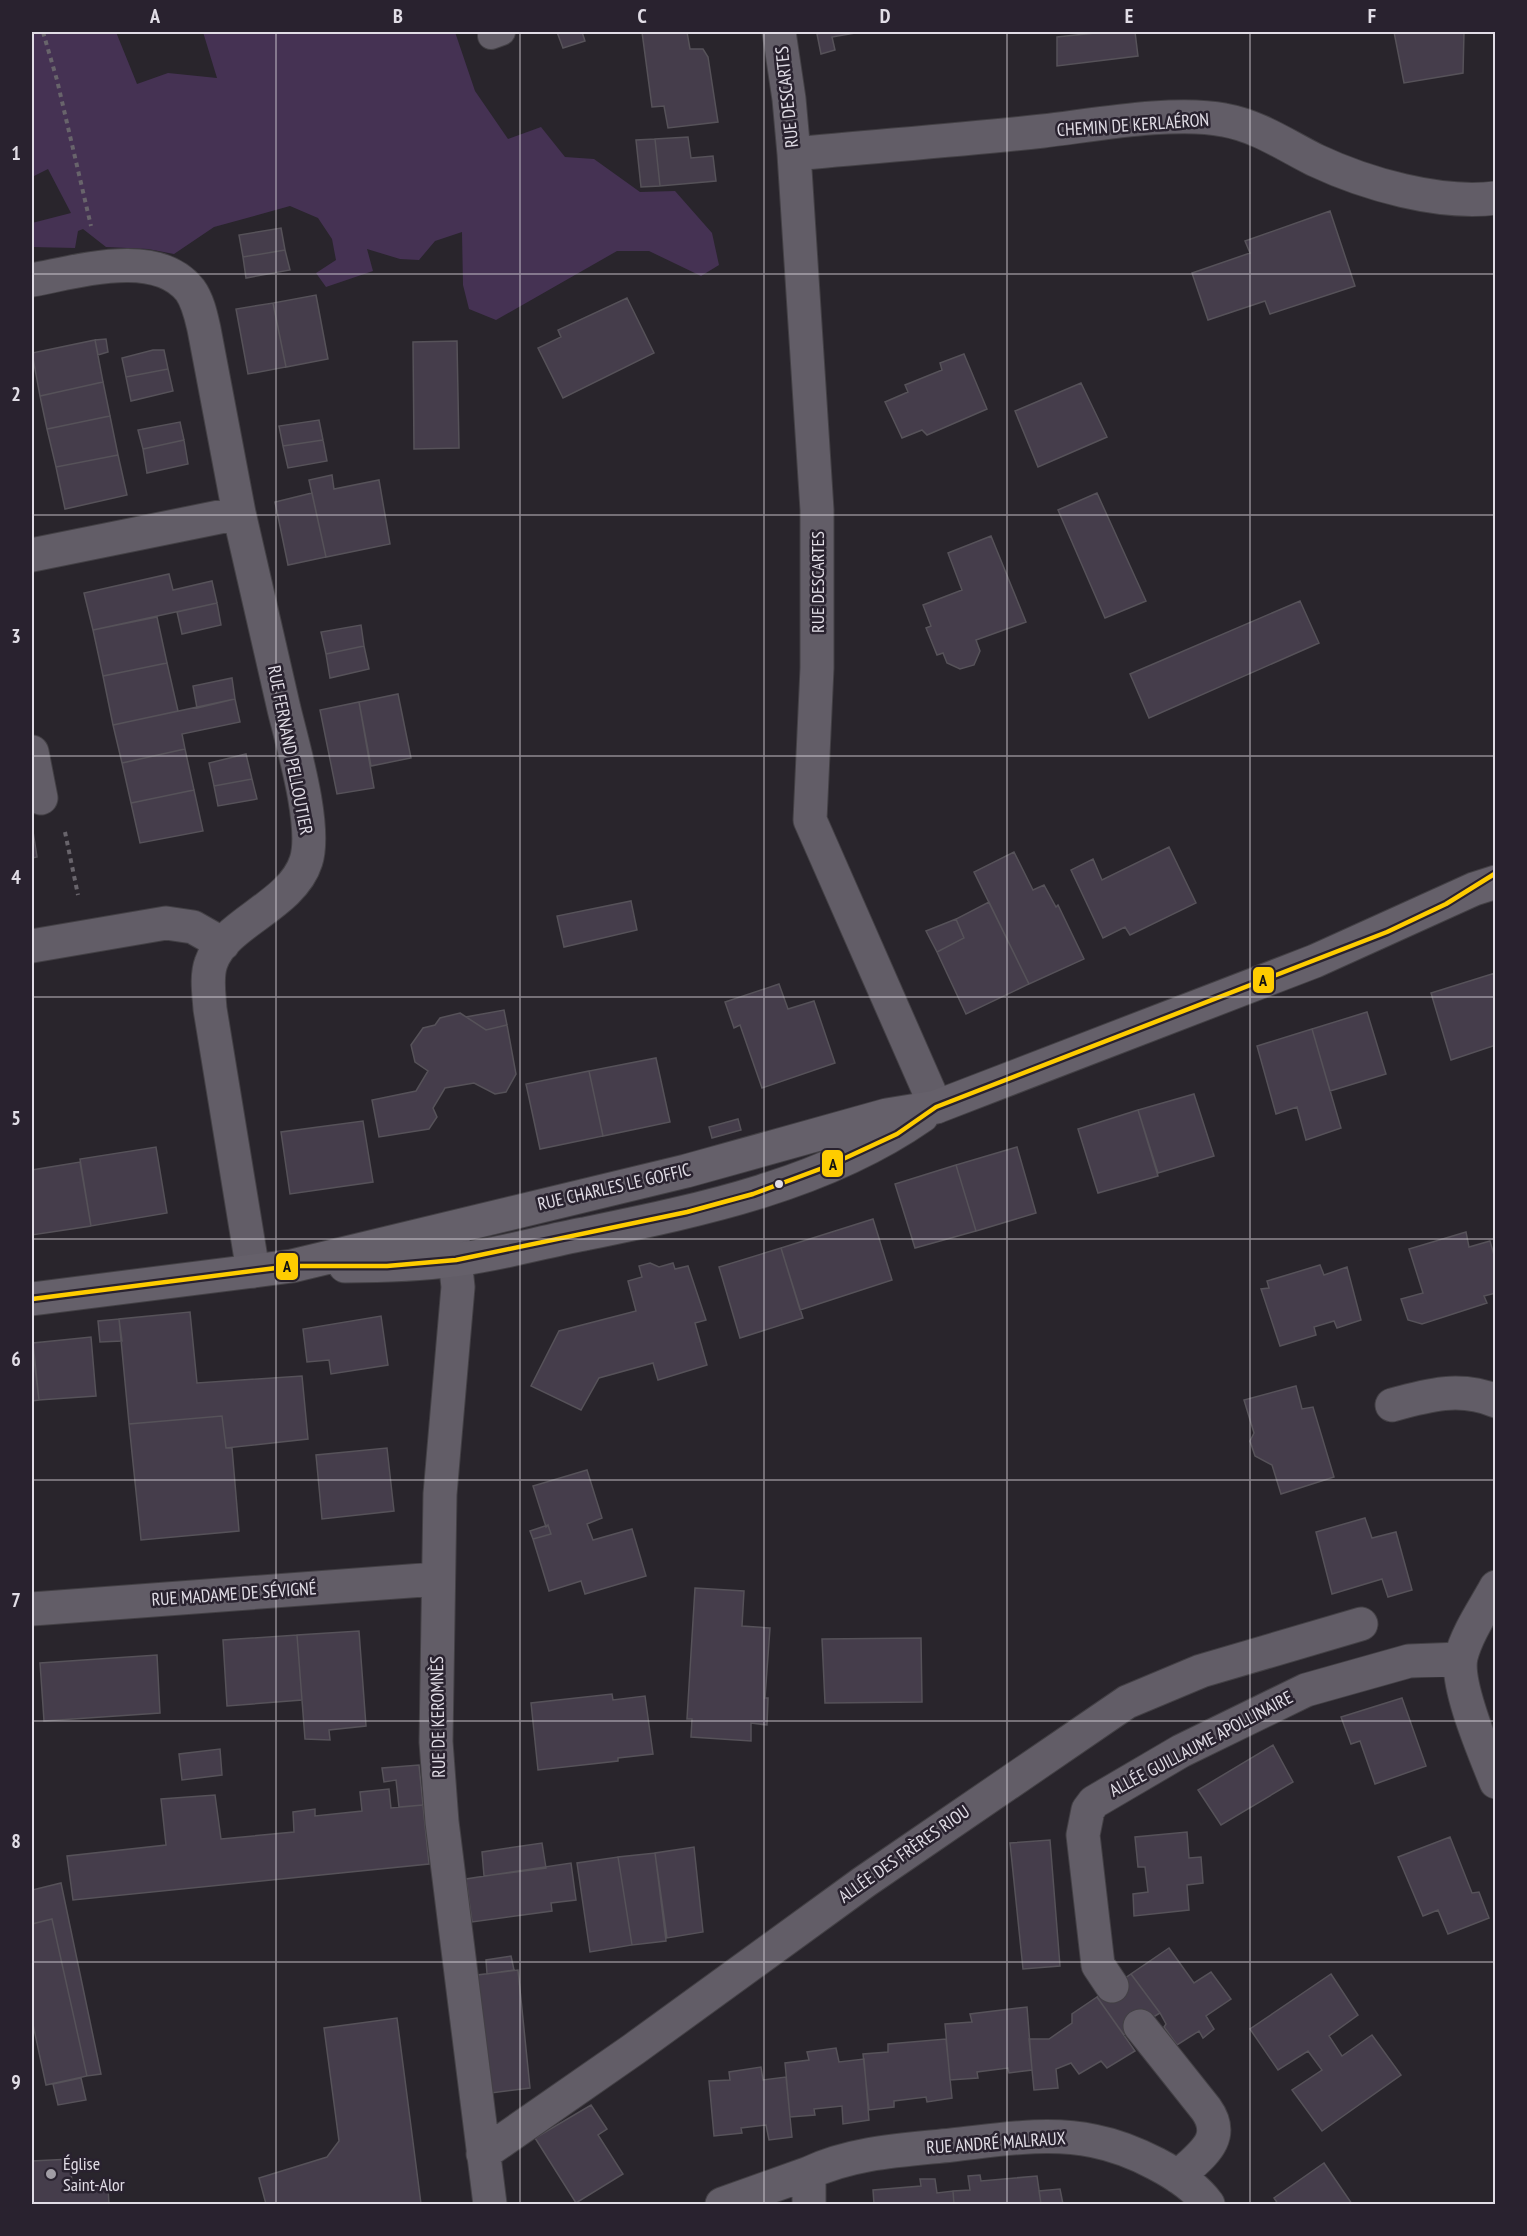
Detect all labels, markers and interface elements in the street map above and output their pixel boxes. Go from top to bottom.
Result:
text: A [149,3,161,29]
text: B [393,3,403,29]
text: C [637,3,647,29]
text: D [880,3,891,29]
text: E [1125,3,1133,29]
text: F [1368,3,1376,29]
street label: RUE DESCARTES [770,45,803,149]
street label: CHEMIN DE KERLAÉRON [1056,108,1210,141]
text: 1 [11,140,21,166]
text: 2 [11,381,21,407]
street label: RUE DESCARTES [806,531,829,633]
text: 3 [11,623,21,649]
street label: RUE FERNAND PELLOUTIER [263,663,318,837]
text: 4 [11,864,21,890]
line badge: A [1252,966,1275,994]
text: A [1258,970,1268,990]
text: 5 [11,1105,21,1131]
line badge: A [821,1149,844,1178]
text: A [828,1154,838,1174]
street label: RUE CHARLES LE GOFFIC [535,1158,693,1215]
unlabelled marker [773,1178,785,1190]
line badge: A [275,1252,299,1281]
text: A [282,1256,292,1276]
text: 6 [11,1346,21,1372]
street label: RUE MADAME DE SÉVIGNÉ [151,1576,317,1611]
text: 7 [11,1587,21,1613]
street label: RUE DE KEROMNÈS [425,1656,450,1778]
street label: ALLÉE GUILLAUME APOLLINAIRE [1105,1685,1297,1802]
street label: ALLÉE DES FRÈRES RIOU [834,1800,974,1908]
text: 8 [11,1828,21,1854]
text: 9 [11,2069,21,2095]
street label: RUE ANDRÉ MALRAUX [926,2126,1066,2159]
place label: Église Saint-Alor [63,2152,125,2196]
marker: Église Saint-Alor [44,2167,58,2181]

